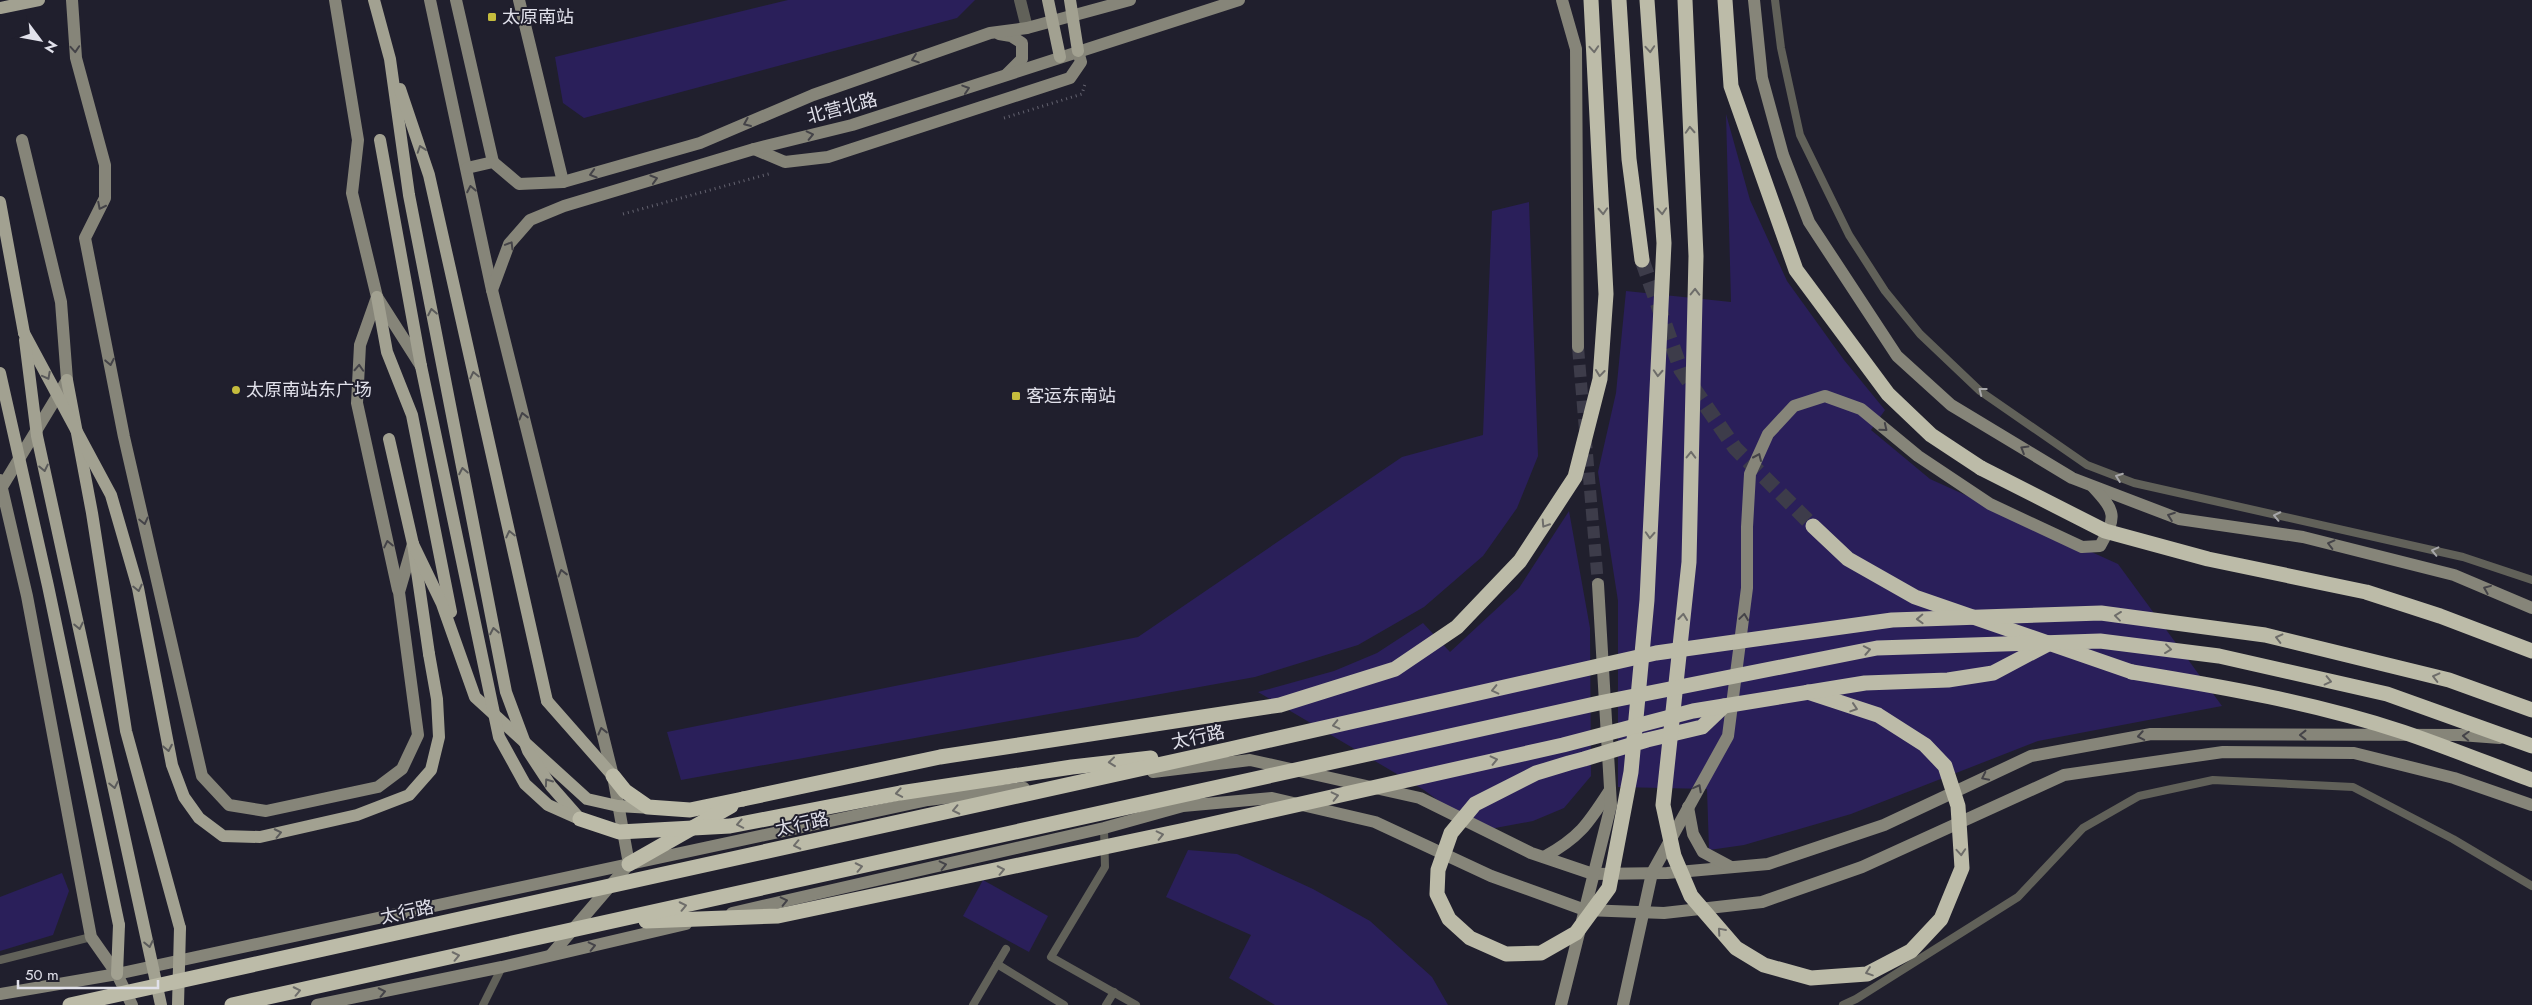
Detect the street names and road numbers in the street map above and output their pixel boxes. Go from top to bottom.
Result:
street label: 北营北路 [804,86,880,130]
street label: 太行路 [1169,719,1227,755]
street label: 太行路 [773,806,831,842]
street label: 太行路 [378,894,436,930]

